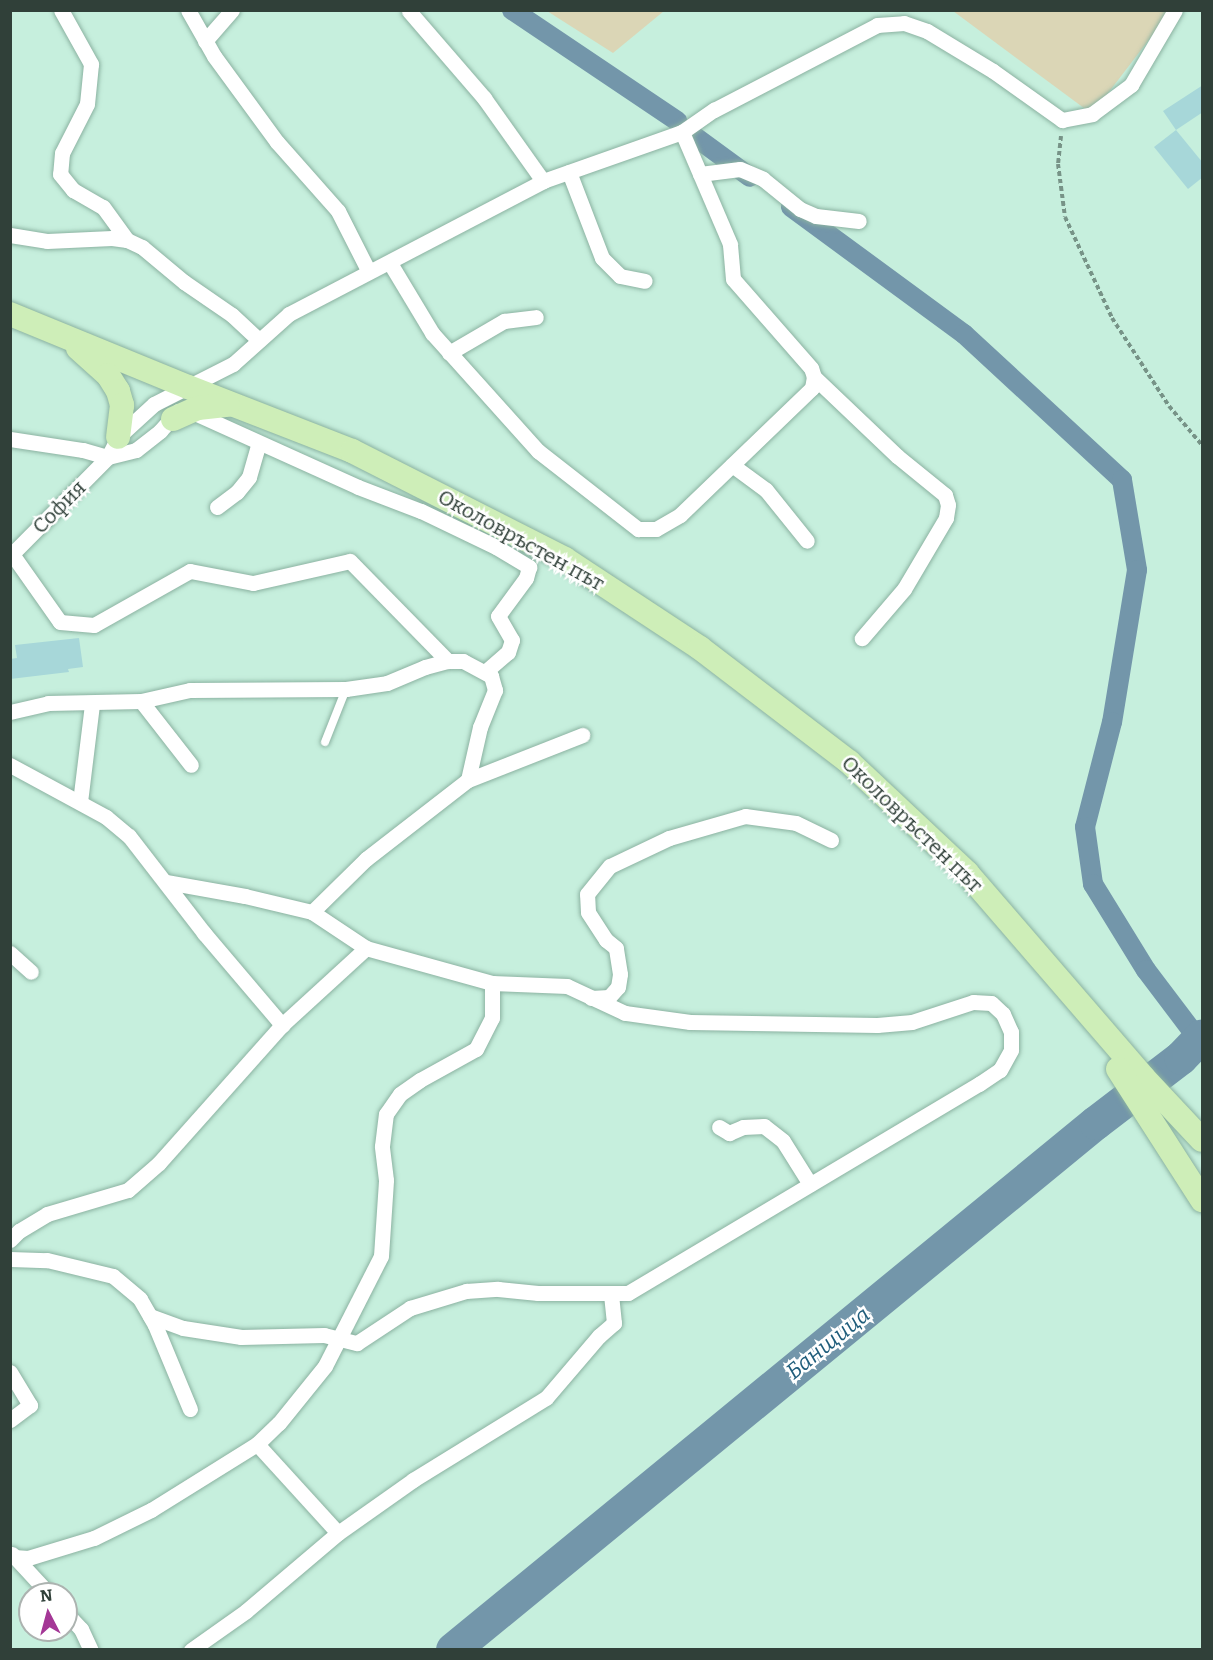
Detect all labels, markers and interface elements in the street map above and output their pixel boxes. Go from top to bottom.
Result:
street label: София [27,475,91,539]
street label: Околовръстен път [434,484,608,596]
street label: Околовръстен път [836,750,988,898]
water label: Банщица [781,1301,875,1385]
north arrow [18,1582,78,1642]
text: N [39,1585,53,1606]

